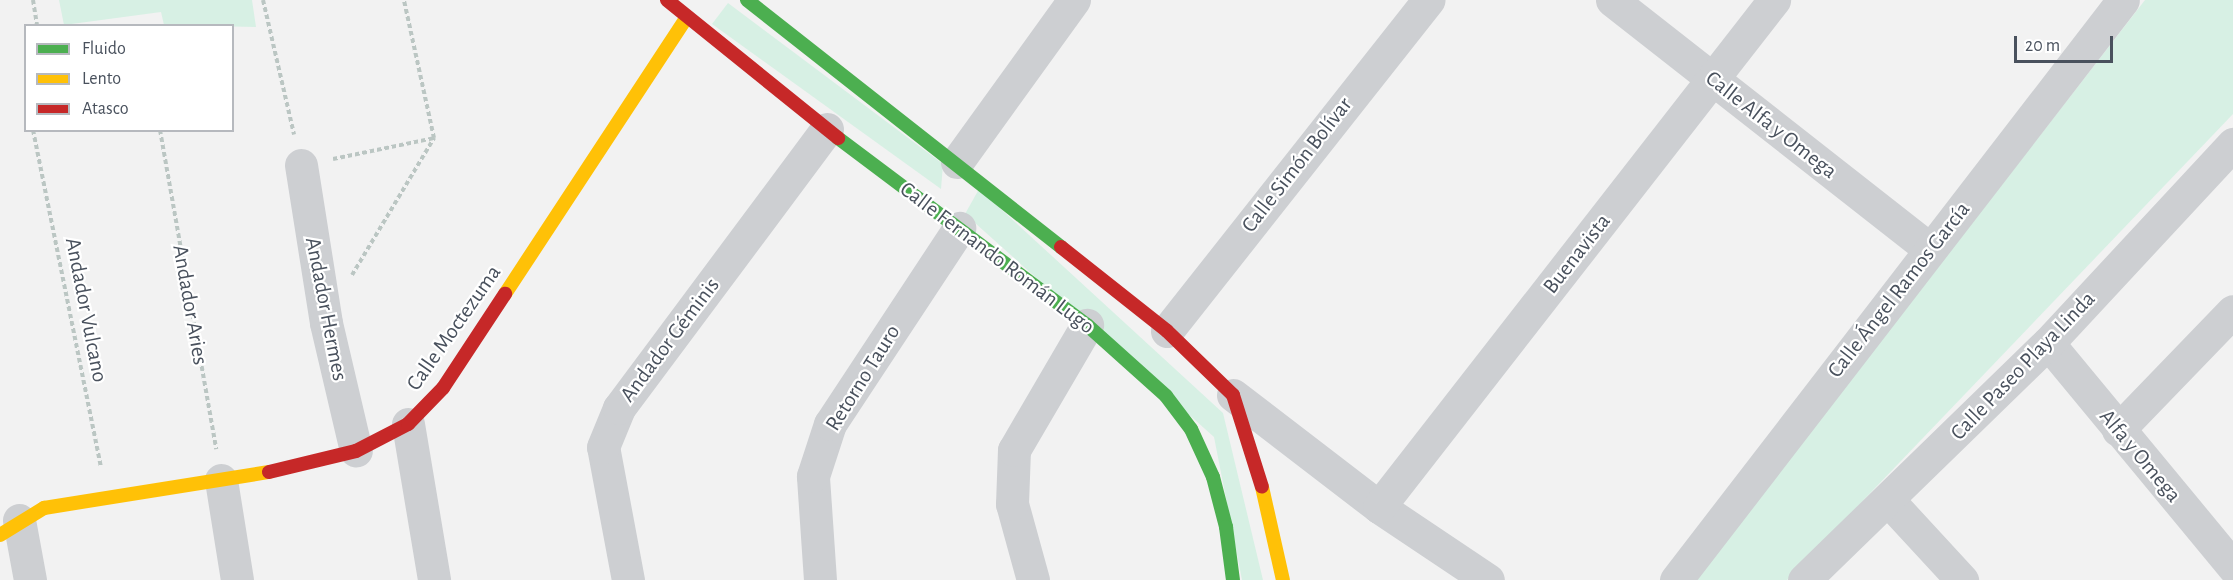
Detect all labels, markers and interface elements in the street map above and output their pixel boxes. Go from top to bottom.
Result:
legend [24,24,234,132]
scale bar [2017,24,2116,62]
text: 20 m [2025,37,2060,55]
text: Fluido [82,40,126,58]
street label: Calle Alfa y Omega [1700,65,1842,185]
text: Lento [82,70,121,88]
street label: Calle Simón Bolívar [1236,92,1358,238]
text: Atasco [82,100,129,118]
street label: Calle Fernando Román Lugo [894,176,1100,340]
street label: Calle Ángel Ramos García [1822,197,1976,383]
street label: Buenavista [1538,209,1616,299]
street label: Andador Hermes [299,235,353,383]
street label: Andador Vulcano [59,236,113,384]
street label: Andador Aries [166,243,214,367]
street label: Calle Moctezuma [401,260,507,396]
street label: Andador Géminis [615,273,725,407]
street label: Calle Paseo Playa Linda [1945,286,2101,446]
street label: Retorno Tauro [820,320,906,436]
street label: Alfa y Omega [2093,404,2187,508]

